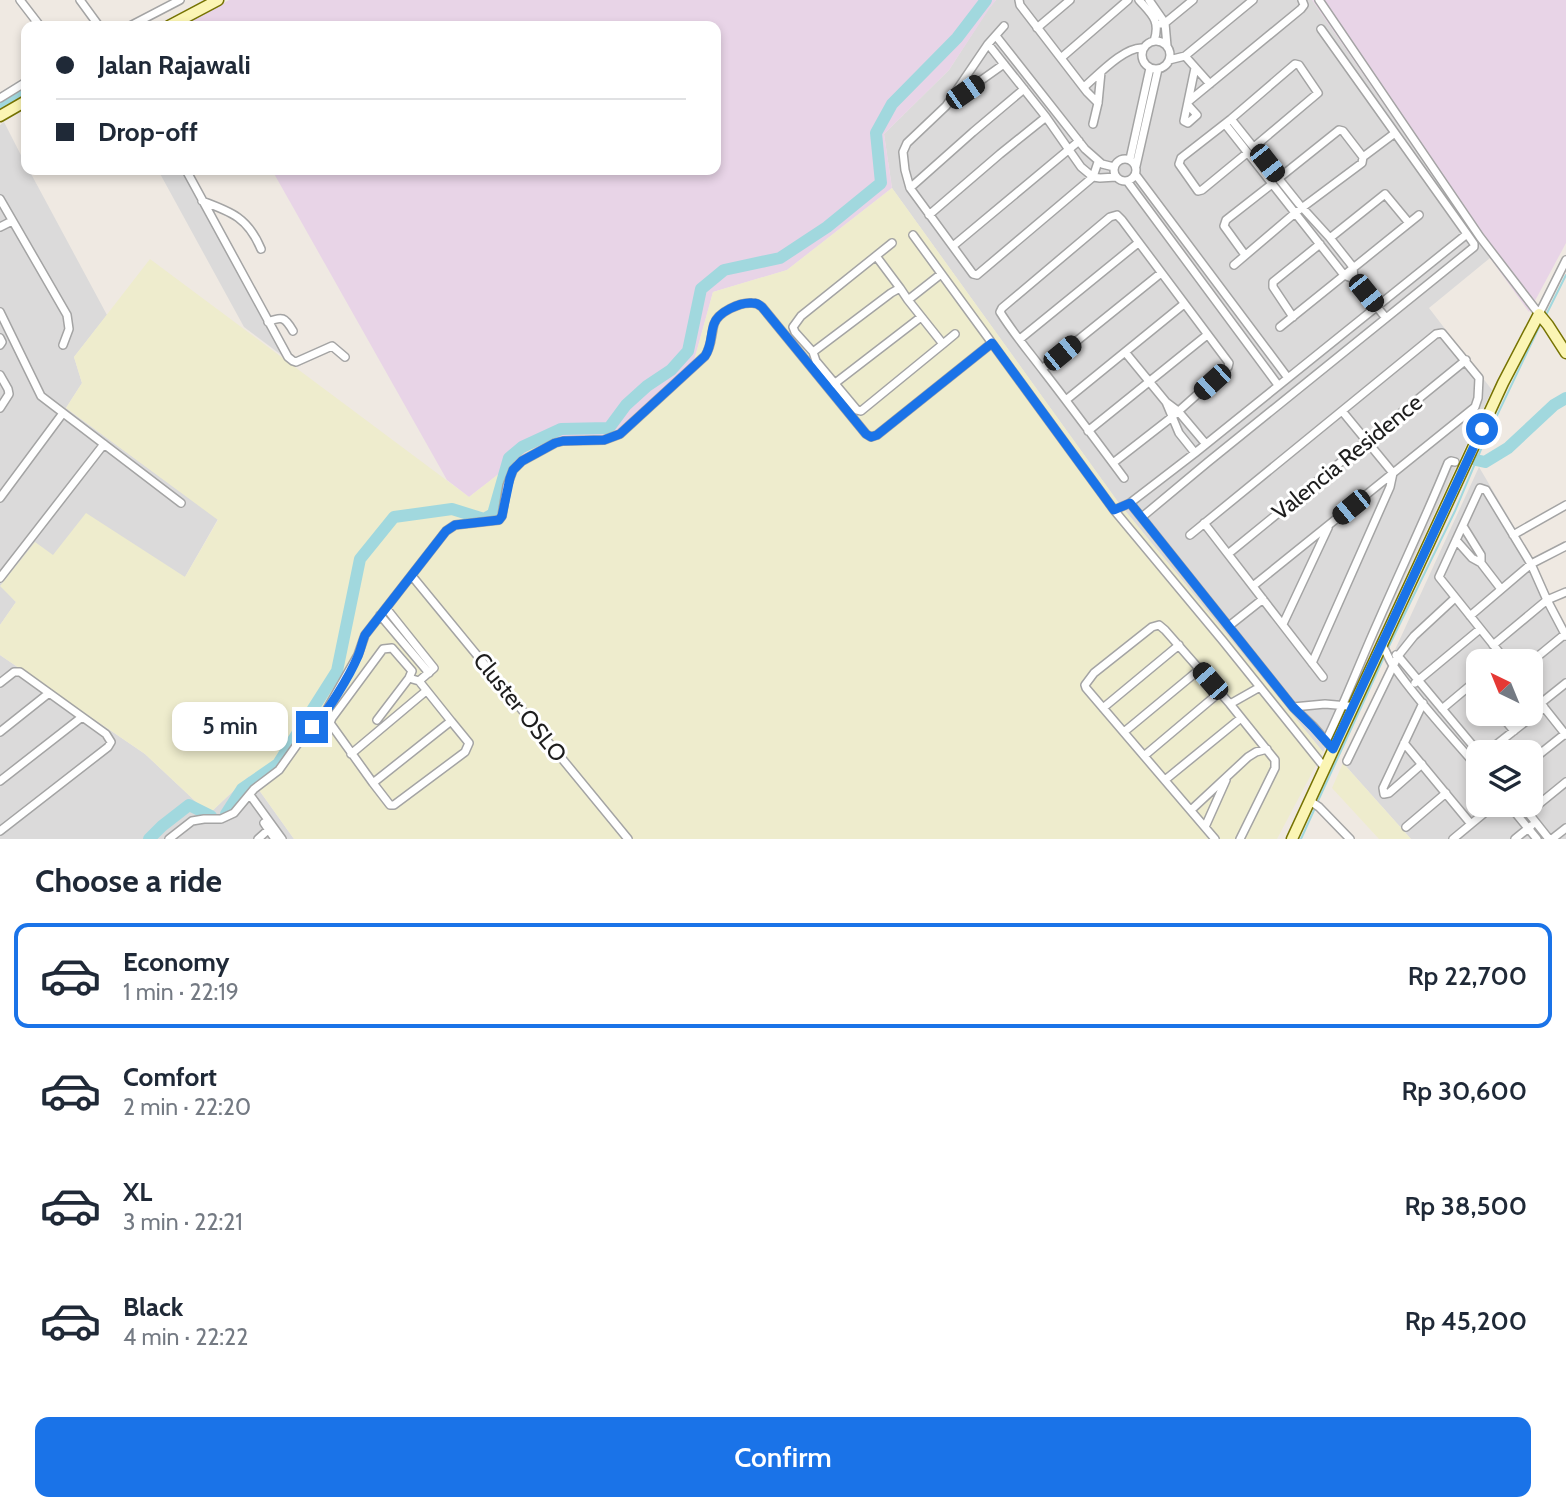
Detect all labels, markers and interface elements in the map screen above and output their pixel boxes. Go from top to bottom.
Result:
text: Jalan Rajawali [98,49,251,81]
car [942,71,989,113]
text: Drop-off [98,116,198,148]
car [1246,140,1289,186]
car [1345,270,1388,316]
car [1040,332,1085,374]
car [1190,360,1235,404]
street label: Valencia Residence [1266,388,1428,526]
route start [1466,413,1498,445]
car [1329,486,1374,528]
street label: Cluster OSLO [467,647,573,767]
north arrow [1466,649,1544,726]
map controls [1466,649,1543,817]
car [1189,658,1232,704]
callout: 5 min [172,702,288,752]
route end [296,711,328,743]
text: 5 min [202,712,258,740]
button: layers [1466,740,1543,817]
text: Choose a ride [35,861,222,900]
icon: car [39,944,102,1007]
text: Economy [123,946,229,978]
text: Rp 22,700 [1408,960,1527,992]
text: 1 min · 22:19 [123,978,239,1006]
icon: car [39,1059,102,1122]
text: Comfort [123,1061,217,1093]
text: Rp 30,600 [1402,1075,1527,1107]
text: 2 min · 22:20 [123,1093,251,1121]
icon: car [39,1174,102,1237]
text: XL [123,1176,152,1208]
text: Rp 38,500 [1404,1190,1527,1222]
text: 3 min · 22:21 [123,1208,243,1236]
icon: car [39,1289,102,1352]
text: Black [123,1291,183,1323]
text: Rp 45,200 [1405,1305,1527,1337]
text: 4 min · 22:22 [123,1323,248,1351]
button: Confirm [35,1417,1531,1497]

